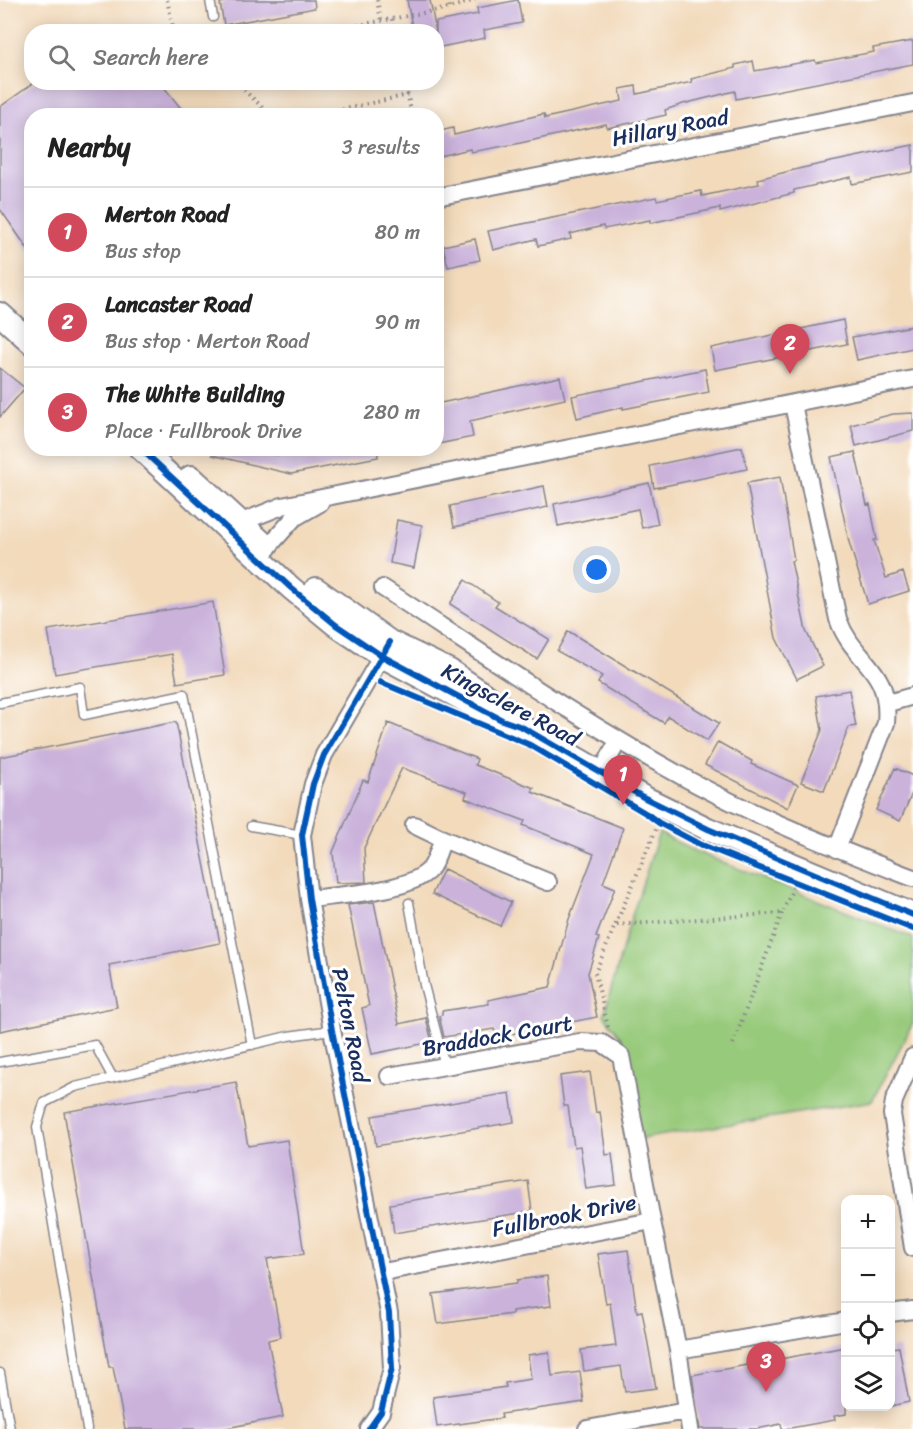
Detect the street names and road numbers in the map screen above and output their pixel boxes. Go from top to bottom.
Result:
street label: Hillary Road [608,97,733,158]
street label: Kingsclere Road [434,651,588,758]
street label: Pelton Road [320,964,381,1087]
street label: Braddock Court [419,1003,576,1068]
street label: Fullbrook Drive [489,1182,640,1249]

